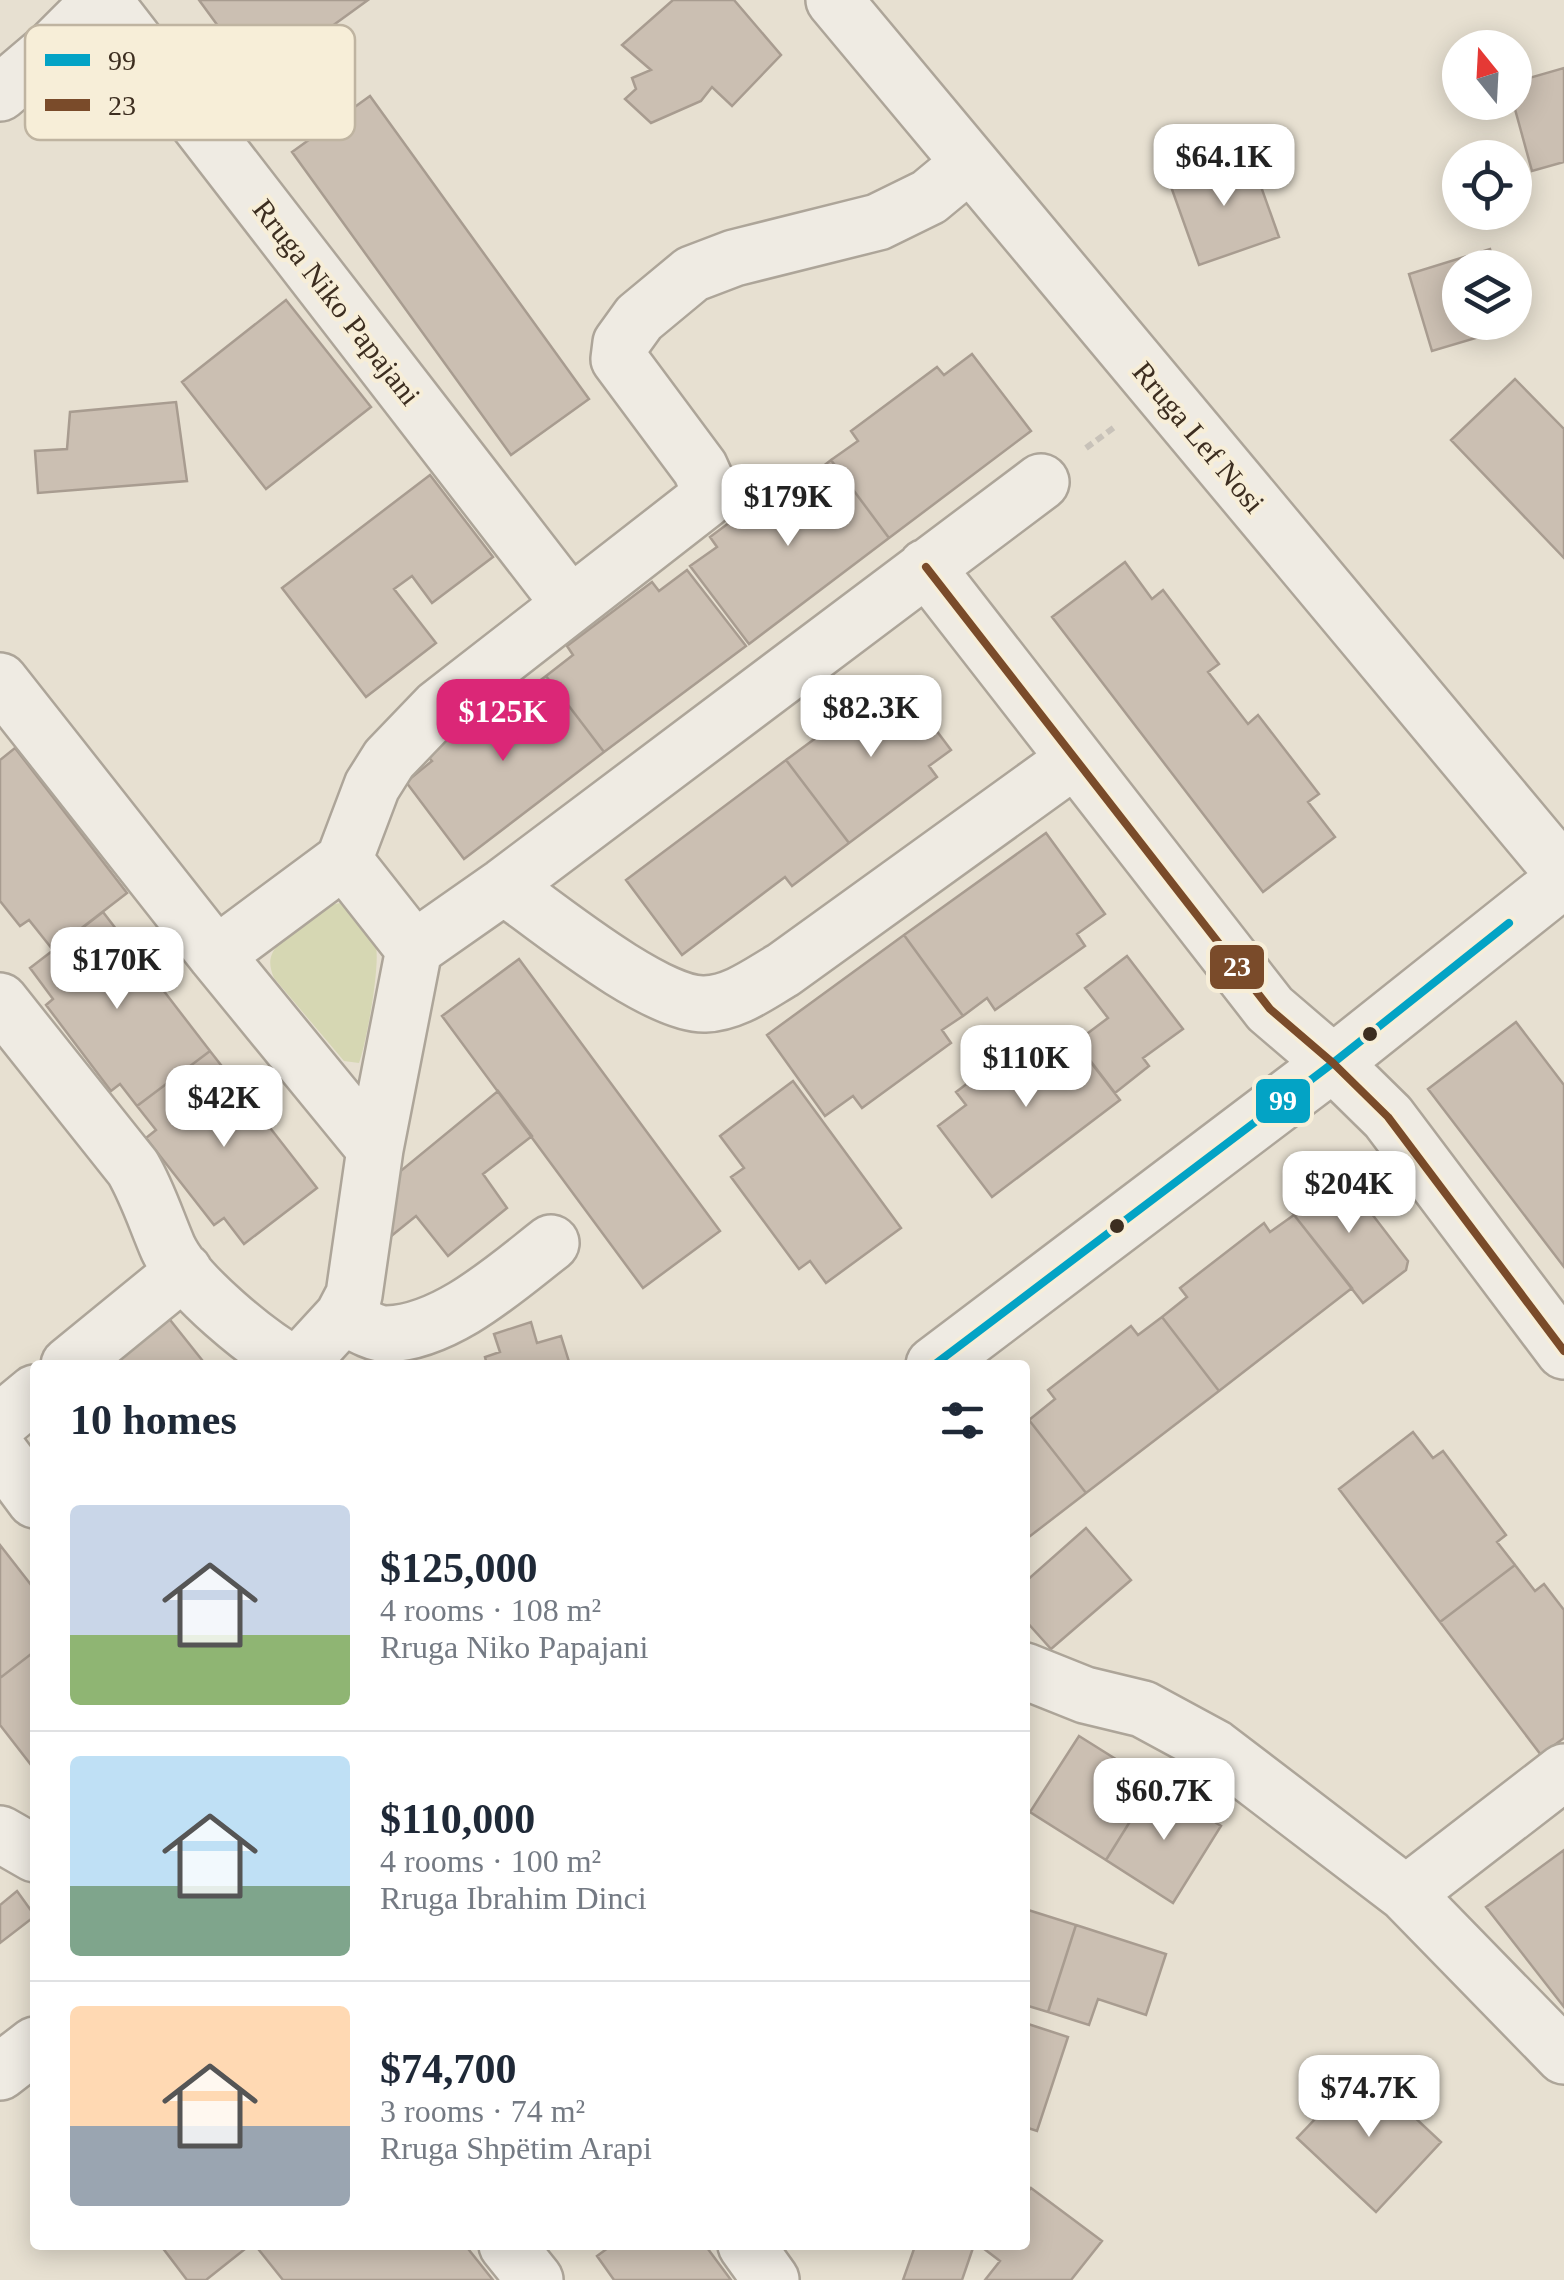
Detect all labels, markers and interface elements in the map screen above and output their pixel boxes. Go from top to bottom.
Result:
legend [25,25,355,140]
north arrow [1442,30,1532,120]
map controls [1442,30,1532,340]
text: 99 [108,45,136,76]
text: 23 [108,90,136,121]
pin: $64.1K [1143,124,1305,209]
text: $64.1K [1176,138,1272,174]
button: locate [1442,140,1532,230]
street label: Rruga Niko Papajani [247,193,427,411]
button: layers [1442,250,1532,340]
street label: Rruga Lef Nosi [1126,355,1272,519]
pin: $179K [718,464,858,549]
text: $179K [744,478,832,514]
pin: $82.3K [790,675,952,760]
pin: $125K [433,679,573,764]
text: $82.3K [823,689,919,725]
text: $125K [459,693,547,729]
pin: $170K [47,927,187,1012]
text: $170K [73,941,161,977]
line badge: 23 [1208,943,1266,991]
text: 23 [1223,951,1251,982]
unlabelled marker [1360,1024,1380,1044]
pin: $110K [956,1025,1096,1110]
text: $110K [982,1039,1070,1075]
pin: $42K [165,1065,283,1150]
line badge: 99 [1254,1077,1312,1125]
text: $42K [188,1079,260,1115]
text: 99 [1269,1085,1297,1116]
pin: $204K [1279,1151,1419,1236]
text: $204K [1305,1165,1393,1201]
unlabelled marker [1107,1216,1127,1236]
icon: filters [935,1393,990,1448]
text: 10 homes [70,1397,237,1443]
icon: home [150,1545,270,1665]
text: $125,000 [380,1545,538,1591]
text: 4 rooms · 108 m² [380,1592,601,1628]
text: Rruga Niko Papajani [380,1629,648,1665]
pin: $60.7K [1083,1758,1245,1843]
text: $60.7K [1116,1772,1212,1808]
icon: home [150,1796,270,1916]
text: $110,000 [380,1796,535,1842]
text: 4 rooms · 100 m² [380,1843,601,1879]
text: Rruga Ibrahim Dinci [380,1880,647,1916]
icon: home [150,2046,270,2166]
text: $74,700 [380,2046,517,2092]
pin: $74.7K [1288,2055,1450,2140]
text: $74.7K [1321,2069,1417,2105]
text: 3 rooms · 74 m² [380,2093,585,2129]
text: Rruga Shpëtim Arapi [380,2130,652,2166]

